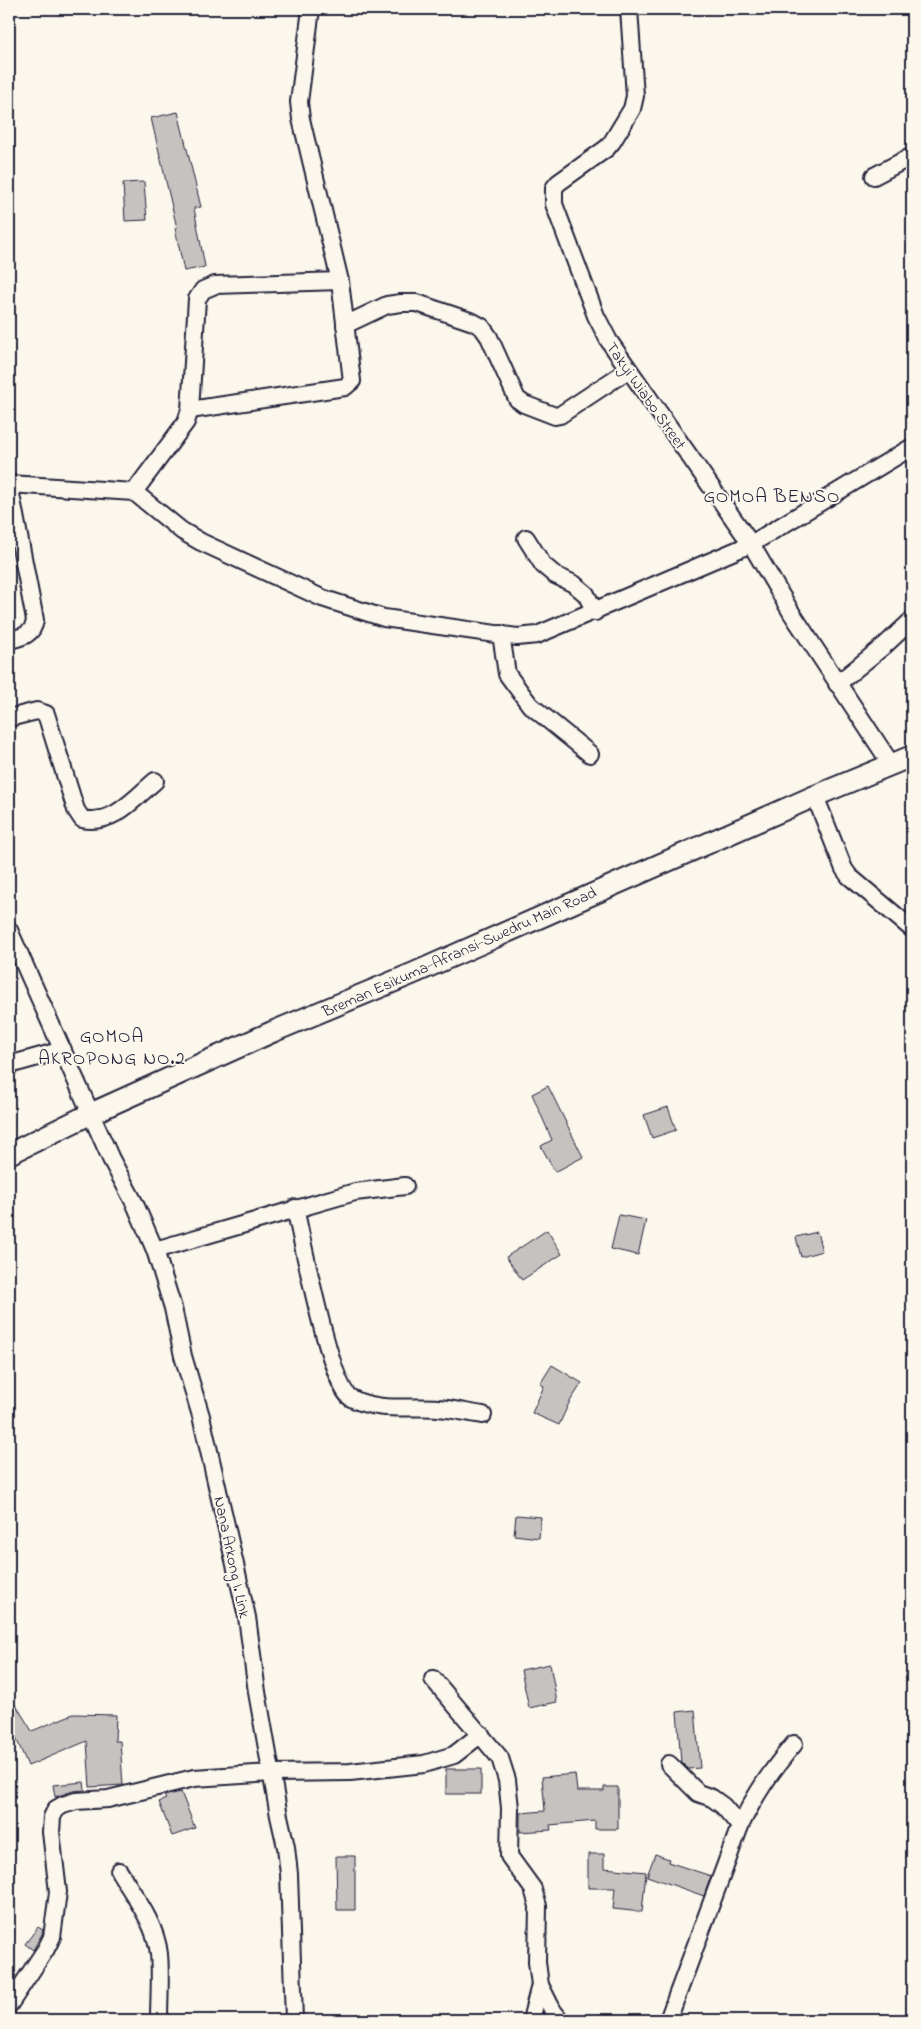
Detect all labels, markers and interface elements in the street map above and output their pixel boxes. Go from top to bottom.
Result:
street label: Takyi Wiabo Street [599,337,692,455]
district label: GOMOA BENSO [703,484,841,511]
street label: Breman Esikuma-Afransi-Swedru Main Road [318,881,601,1025]
district label: GOMOA AKROPONG NO.2 [38,1024,186,1073]
street label: Nana Arkong I. Link [206,1494,256,1621]

